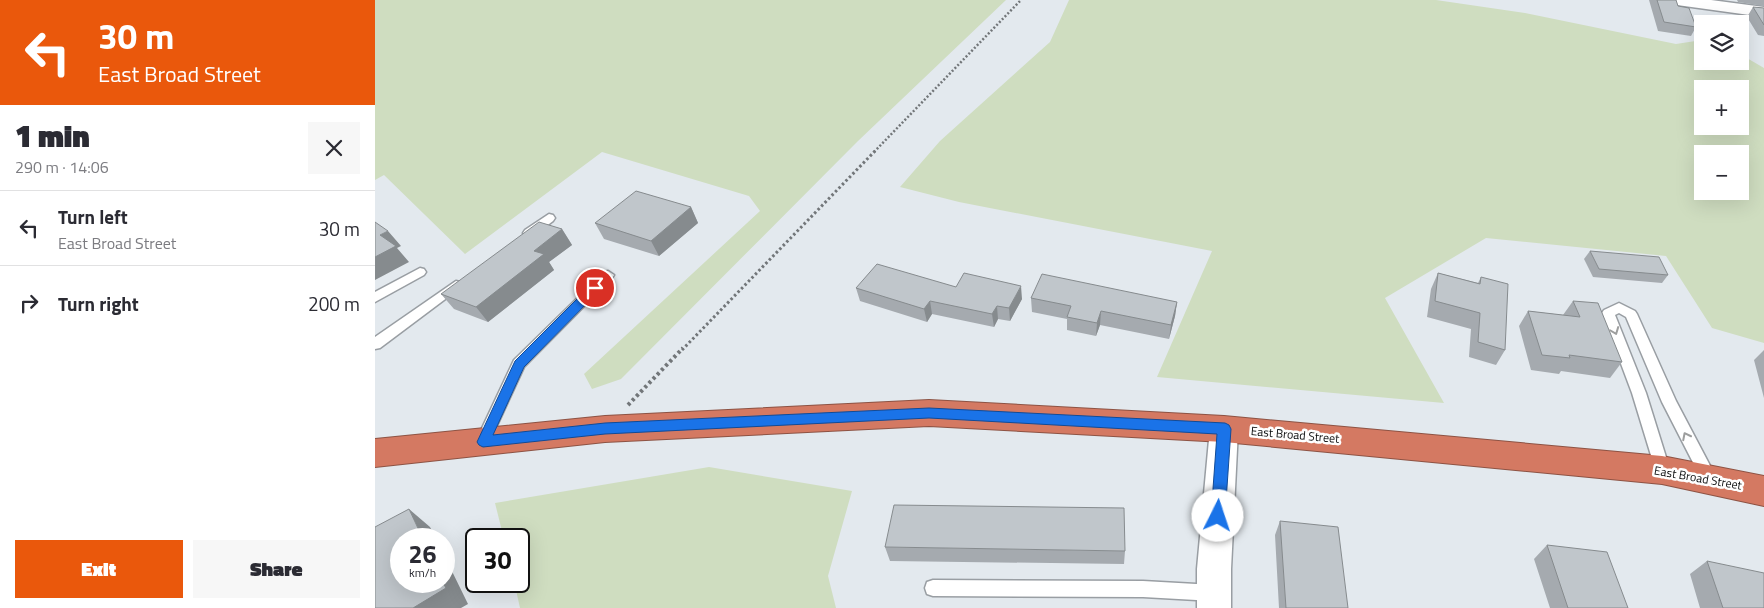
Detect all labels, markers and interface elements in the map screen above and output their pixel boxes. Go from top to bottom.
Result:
text: 30 m [98,9,174,63]
map controls [1694,15,1749,200]
button: layers [1694,15,1749,70]
icon: left [15,20,80,85]
text: East Broad Street [98,57,261,91]
button: + [1694,80,1749,135]
text: 1 min [15,113,90,159]
button: close [308,122,360,174]
button: − [1694,145,1749,200]
text: 290 m · 14:06 [15,155,109,179]
text: Turn left [58,202,128,231]
icon: left [15,214,43,242]
text: 30 m [319,214,360,243]
text: East Broad Street [58,231,176,255]
pin [574,267,616,309]
icon: arrive [581,274,609,302]
icon: right [15,289,43,317]
text: Turn right [58,289,139,318]
text: 200 m [308,289,360,318]
one-way arrow [1609,327,1619,335]
street label: East Broad Street [1250,421,1341,448]
one-way arrow [1682,432,1692,441]
street label: East Broad Street [1653,460,1744,495]
position arrow [1191,489,1243,541]
speed limit sign: 30 [465,528,530,593]
text: 26 [408,535,437,573]
button: Exit [15,540,183,598]
button: Share [193,540,360,598]
text: km/h [409,563,436,582]

